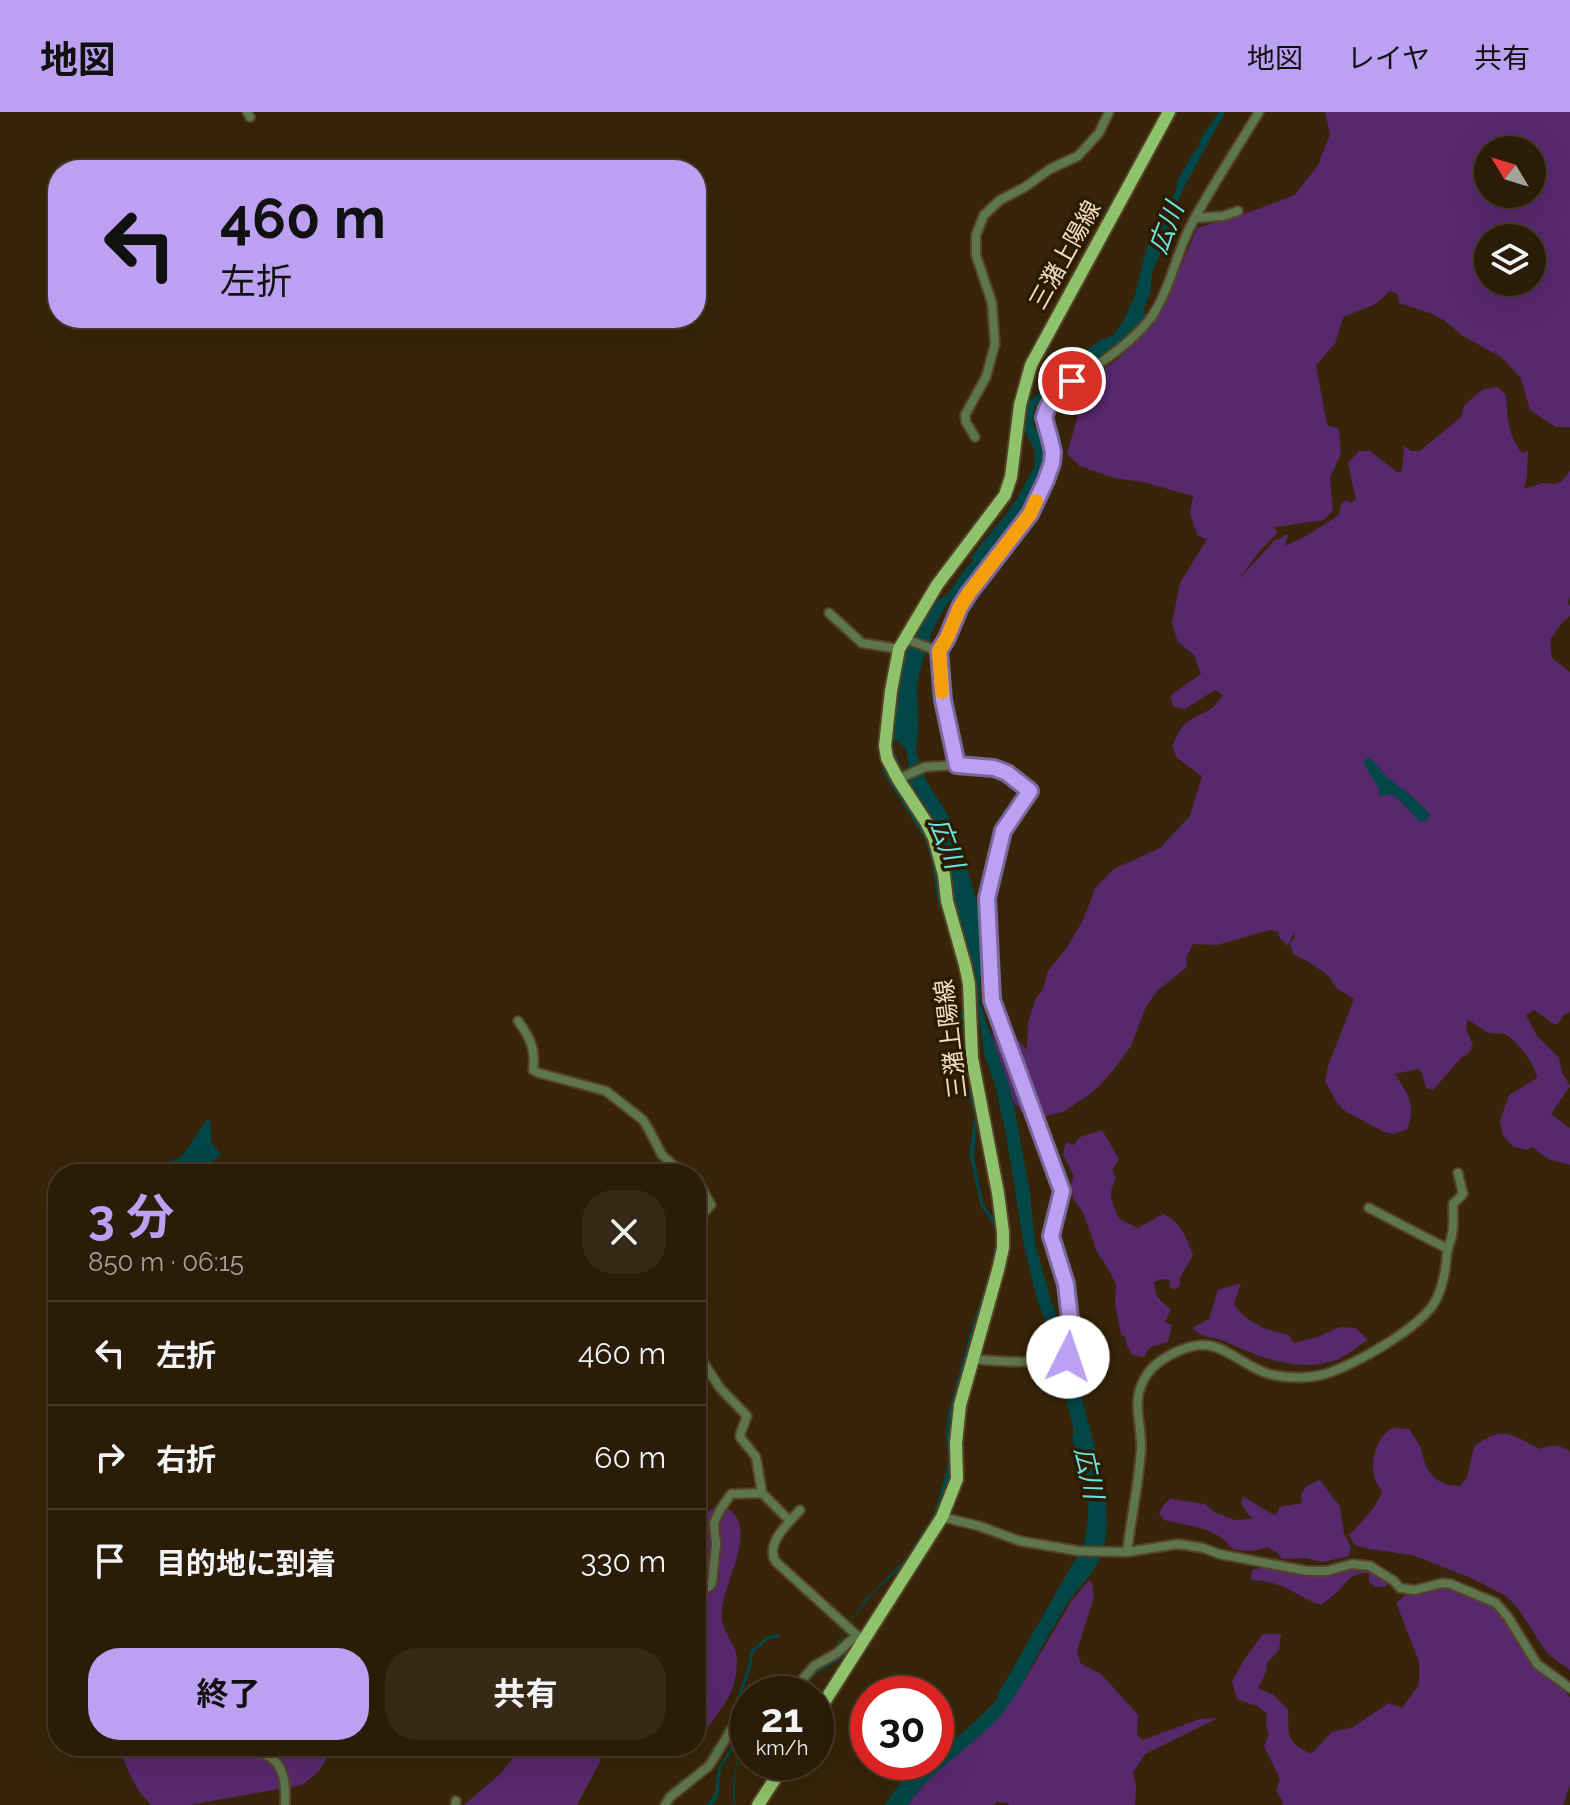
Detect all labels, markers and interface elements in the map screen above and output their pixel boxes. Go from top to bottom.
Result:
text: 地図 [40,37,116,82]
text: 地図 [1247,42,1303,75]
text: レイヤ [1347,42,1430,75]
text: 共有 [1474,42,1530,75]
north arrow [1474,136,1546,208]
map controls [1474,136,1546,296]
text: 460 m [220,185,386,251]
icon: left [88,192,192,296]
street label: 三潴上陽線 [1023,195,1106,314]
water label: 広川 [1143,196,1190,258]
button: layers [1474,224,1546,296]
text: 左折 [220,260,292,302]
pin [1038,347,1106,415]
icon: arrive [1050,359,1094,403]
water label: 広川 [924,813,971,875]
street label: 三潴上陽線 [929,978,972,1100]
text: 3 分 [88,1189,174,1245]
button: close [582,1190,666,1274]
text: 850 m · 06:15 [88,1247,244,1277]
position arrow [1026,1315,1110,1399]
icon: left [88,1331,132,1375]
text: 460 m [578,1336,666,1371]
text: 左折 [156,1338,216,1373]
icon: right [88,1435,132,1479]
text: 60 m [594,1440,666,1475]
text: 右折 [156,1442,216,1477]
water label: 広川 [1069,1444,1110,1504]
icon: arrive [88,1539,132,1583]
text: 330 m [580,1544,666,1579]
text: 目的地に到着 [156,1546,336,1581]
button: 終了 [88,1648,369,1740]
button: 共有 [385,1648,666,1740]
speed limit sign: 30 [850,1676,954,1780]
text: 21 [761,1694,803,1741]
text: km/h [756,1736,808,1760]

